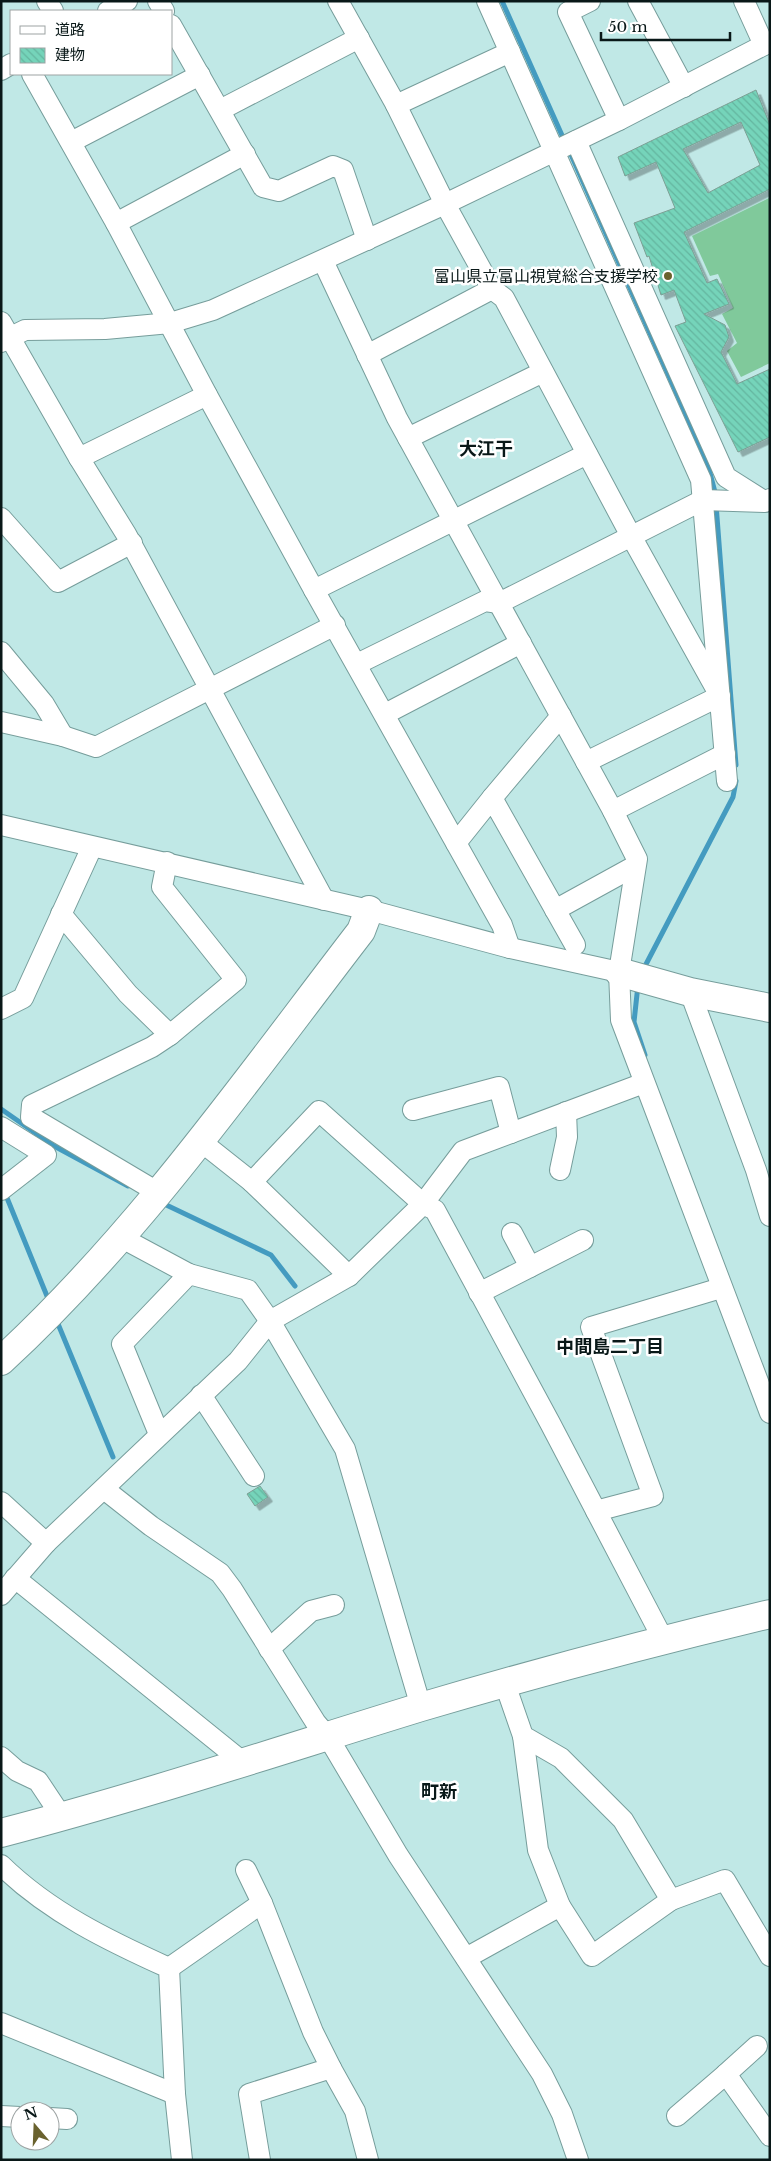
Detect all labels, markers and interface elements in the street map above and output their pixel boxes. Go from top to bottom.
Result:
legend [10,10,172,75]
scale bar [601,10,730,42]
text: 50 m [608,17,648,36]
text: 道路 [55,20,85,39]
text: 建物 [55,45,85,64]
place label: 富山県立富山視覚総合支援学校 [434,266,658,286]
marker: 富山県立富山視覚総合支援学校 [662,270,674,282]
district label: 大江干 [459,438,513,460]
district label: 中間島二丁目 [556,1336,664,1358]
district label: 町新 [421,1781,457,1803]
north arrow [10,2101,60,2151]
text: N [22,2103,40,2124]

